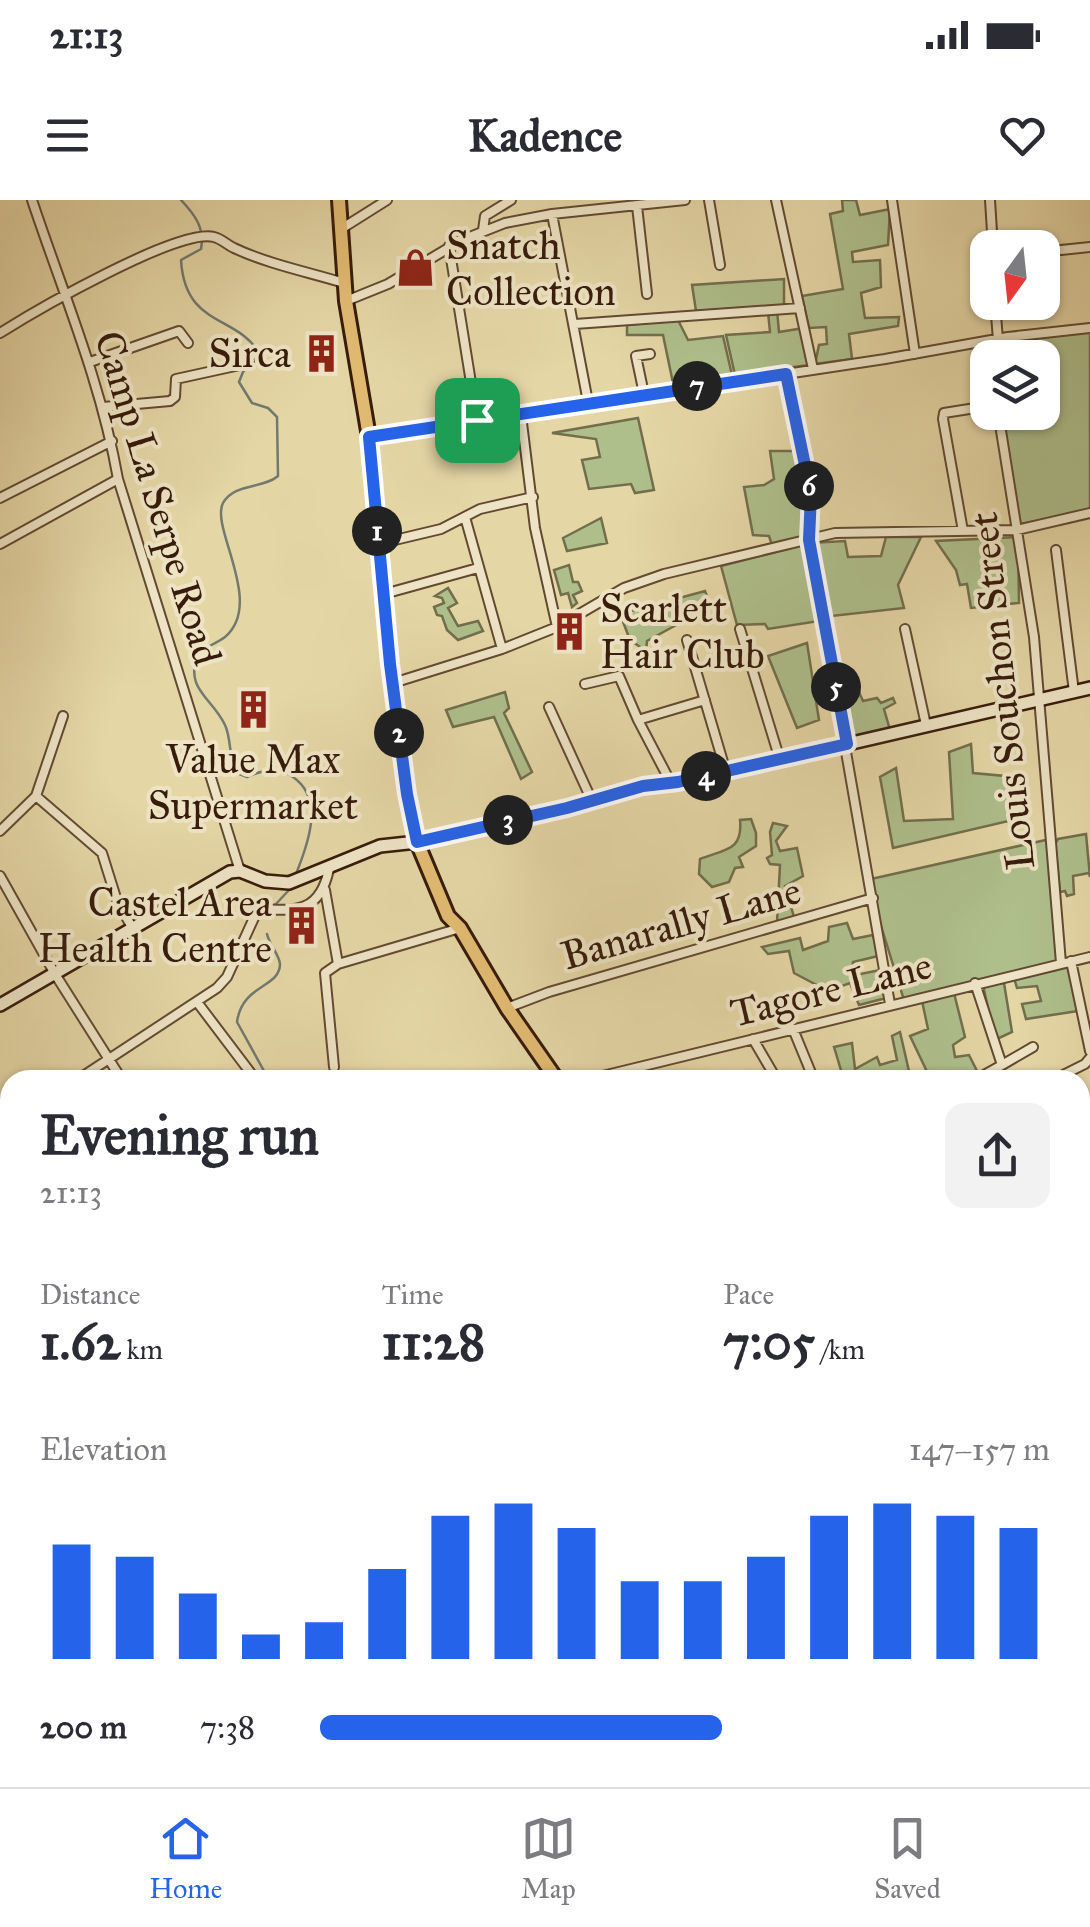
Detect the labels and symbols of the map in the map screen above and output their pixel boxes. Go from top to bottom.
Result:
place label: Snatch Collection [446,221,616,316]
north arrow [970,230,1060,320]
shop icon: Snatch Collection [395,247,437,289]
street label: Camp La Serpe Road [84,325,232,671]
place label: Sirca [208,329,291,378]
building icon: Sirca [300,332,342,374]
pin: 7 [672,361,722,411]
pin [435,378,520,463]
pin: 6 [784,461,834,511]
pin: 1 [352,506,402,556]
street label: Louis Souchon Street [959,510,1045,872]
place label: Scarlett Hair Club [600,584,765,679]
building icon: Scarlett Hair Club [549,610,591,652]
pin: 5 [811,662,861,712]
building icon: Value Max Supermarket [232,688,274,730]
pin: 2 [374,708,424,758]
place label: Value Max Supermarket [148,735,358,830]
pin: 4 [681,751,731,801]
pin: 3 [483,795,533,845]
street label: Banarally Lane [556,865,806,981]
place label: Castel Area Health Centre [38,878,272,973]
building icon: Castel Area Health Centre [281,904,323,946]
street label: Tagore Lane [725,940,937,1038]

